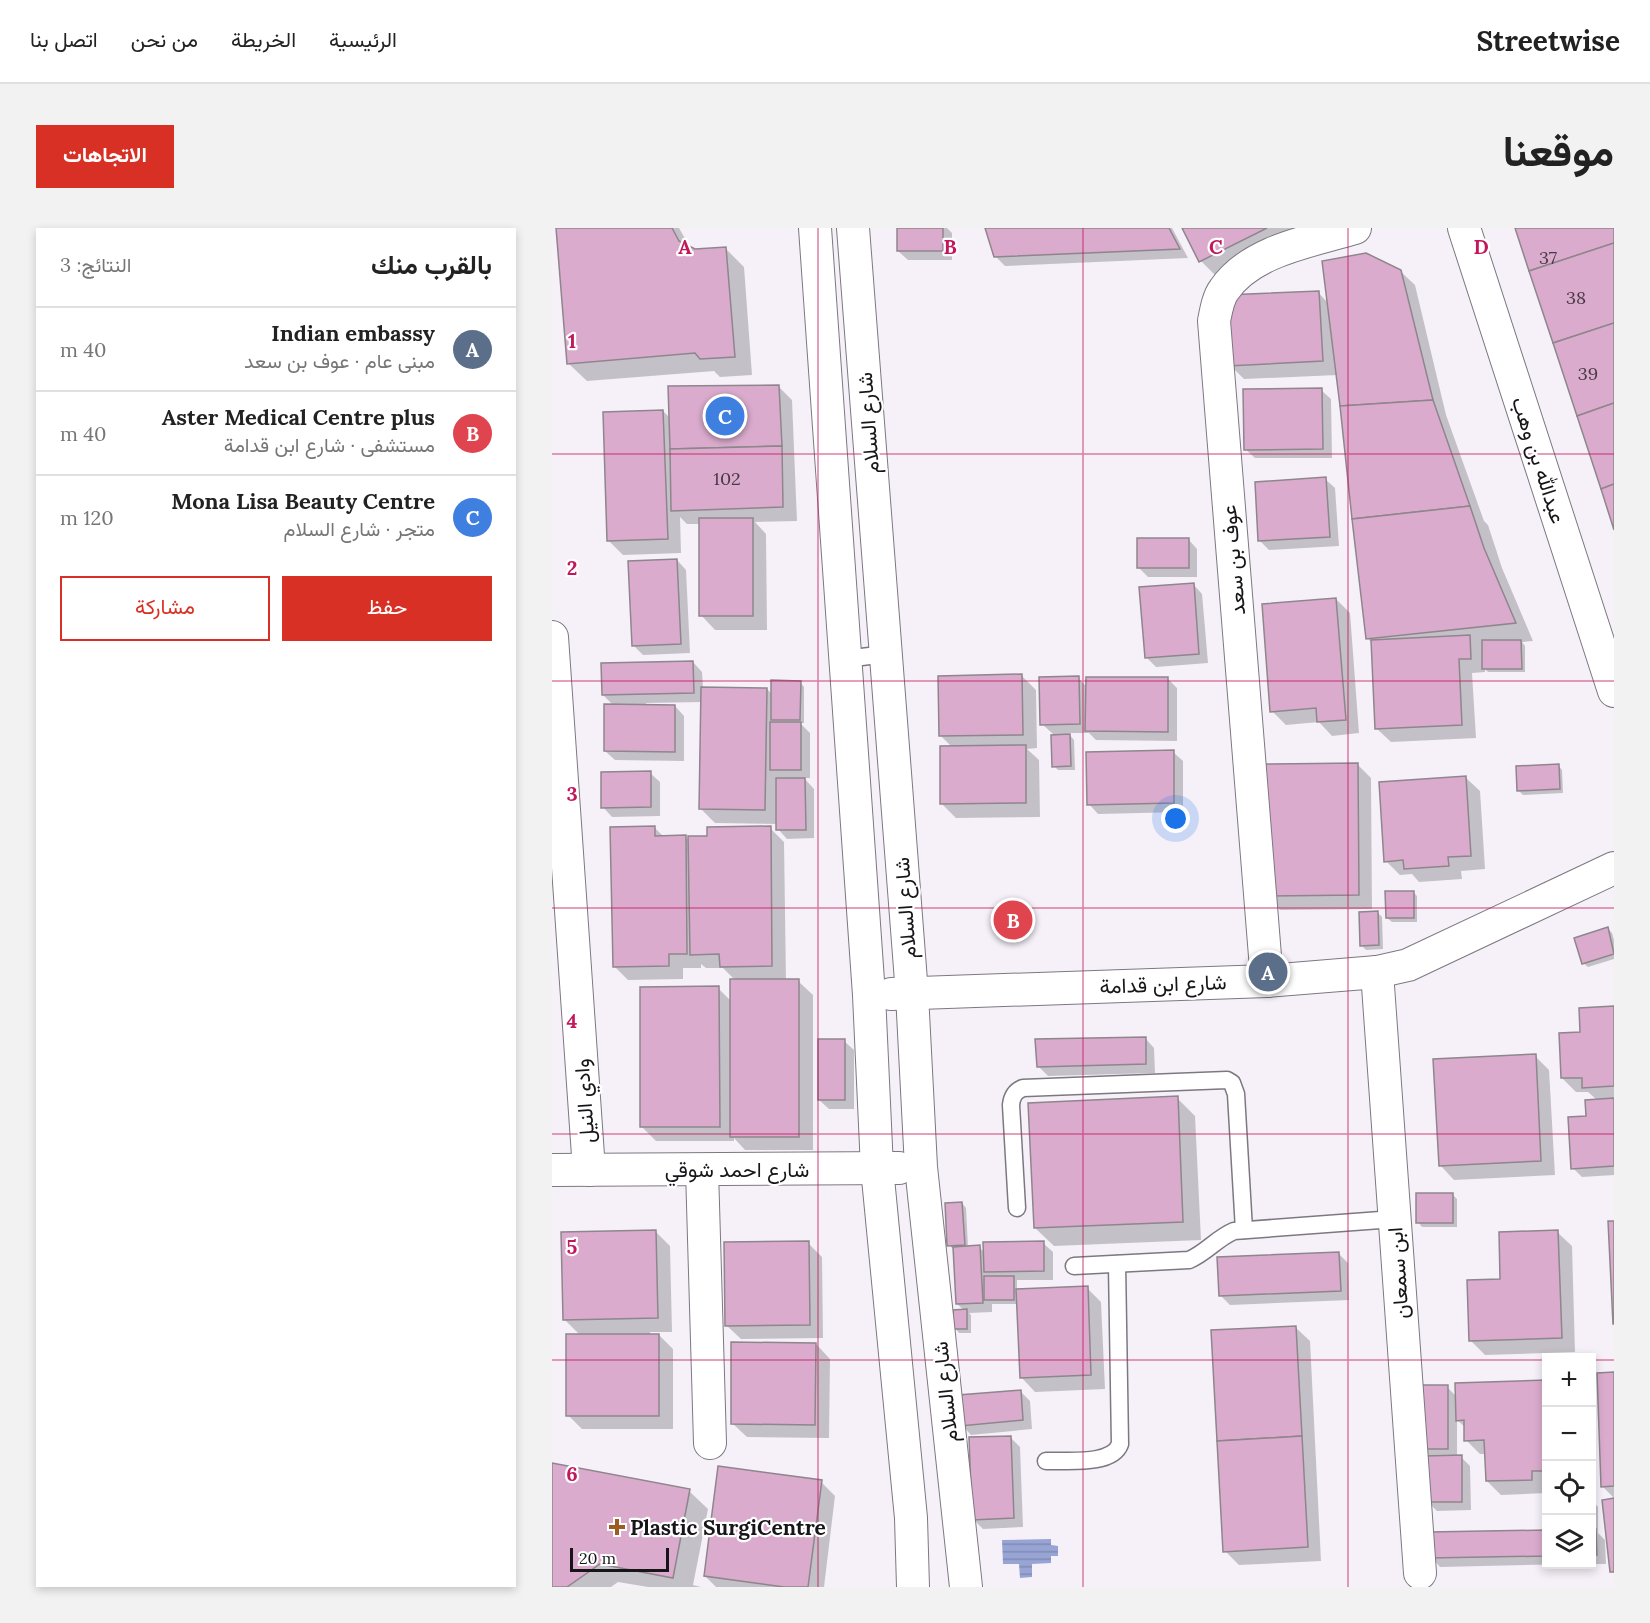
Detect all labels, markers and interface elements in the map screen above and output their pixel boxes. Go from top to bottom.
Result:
text: Streetwise [1476,23,1620,59]
text: اتصل بنا [30,26,98,53]
text: من نحن [131,26,198,53]
text: الخريطة [231,26,296,53]
text: الرئيسية [329,26,397,53]
text: موقعنا [1503,124,1614,178]
button: الاتجاهات [36,125,174,188]
text: A [678,234,692,259]
text: B [943,234,957,259]
text: C [1209,234,1223,259]
text: D [1473,234,1489,259]
house number: 37 [1539,246,1557,269]
text: بالقرب منك [371,248,492,281]
text: النتائج: 3 [60,252,131,277]
house number: 38 [1566,286,1586,309]
text: Indian embassy [271,319,435,347]
text: 1 [568,328,576,353]
text: 40 m [60,337,106,362]
text: A [466,337,479,362]
text: مبنى عام · عوف بن سعد [244,348,435,373]
house number: 39 [1578,362,1598,385]
street label: شارع السلام [851,371,886,475]
street label: عبدالله بن وهب [1506,393,1572,527]
pin: C [706,394,744,438]
text: Aster Medical Centre plus [162,403,435,431]
text: 40 m [60,421,106,446]
text: B [466,421,479,446]
text: مستشفى · شارع ابن قدامة [224,432,435,457]
house number: 102 [713,467,741,490]
text: Mona Lisa Beauty Centre [171,487,435,515]
street label: عوف بن سعد [1215,504,1251,616]
text: 120 m [60,505,114,530]
text: C [466,505,479,530]
text: متجر · شارع السلام [284,516,435,541]
text: 2 [567,555,577,580]
button: مشاركة [60,576,270,641]
button: حفظ [282,576,492,641]
text: 3 [566,781,578,806]
your location [1161,804,1190,833]
street label: شارع السلام [888,856,923,960]
pin: B [994,898,1032,942]
pin: A [1248,950,1288,994]
street label: شارع ابن قدامة [1099,968,1227,1001]
text: 4 [567,1008,578,1033]
street label: وادي النيل [568,1057,604,1144]
street label: شارع احمد شوقي [665,1156,809,1187]
street label: ابن سمعان [1381,1226,1415,1320]
text: 5 [567,1234,578,1259]
street label: شارع السلام [926,1340,965,1444]
map controls [1542,1353,1596,1569]
button: + [1542,1353,1596,1407]
button: − [1542,1407,1596,1461]
text: 6 [566,1461,578,1486]
button: locate [1542,1461,1596,1515]
place label: Plastic SurgiCentre [630,1514,826,1541]
button: layers [1542,1515,1596,1569]
marker: Plastic SurgiCentre [608,1518,626,1536]
scale bar [570,1545,669,1572]
text: 20 m [579,1548,616,1568]

